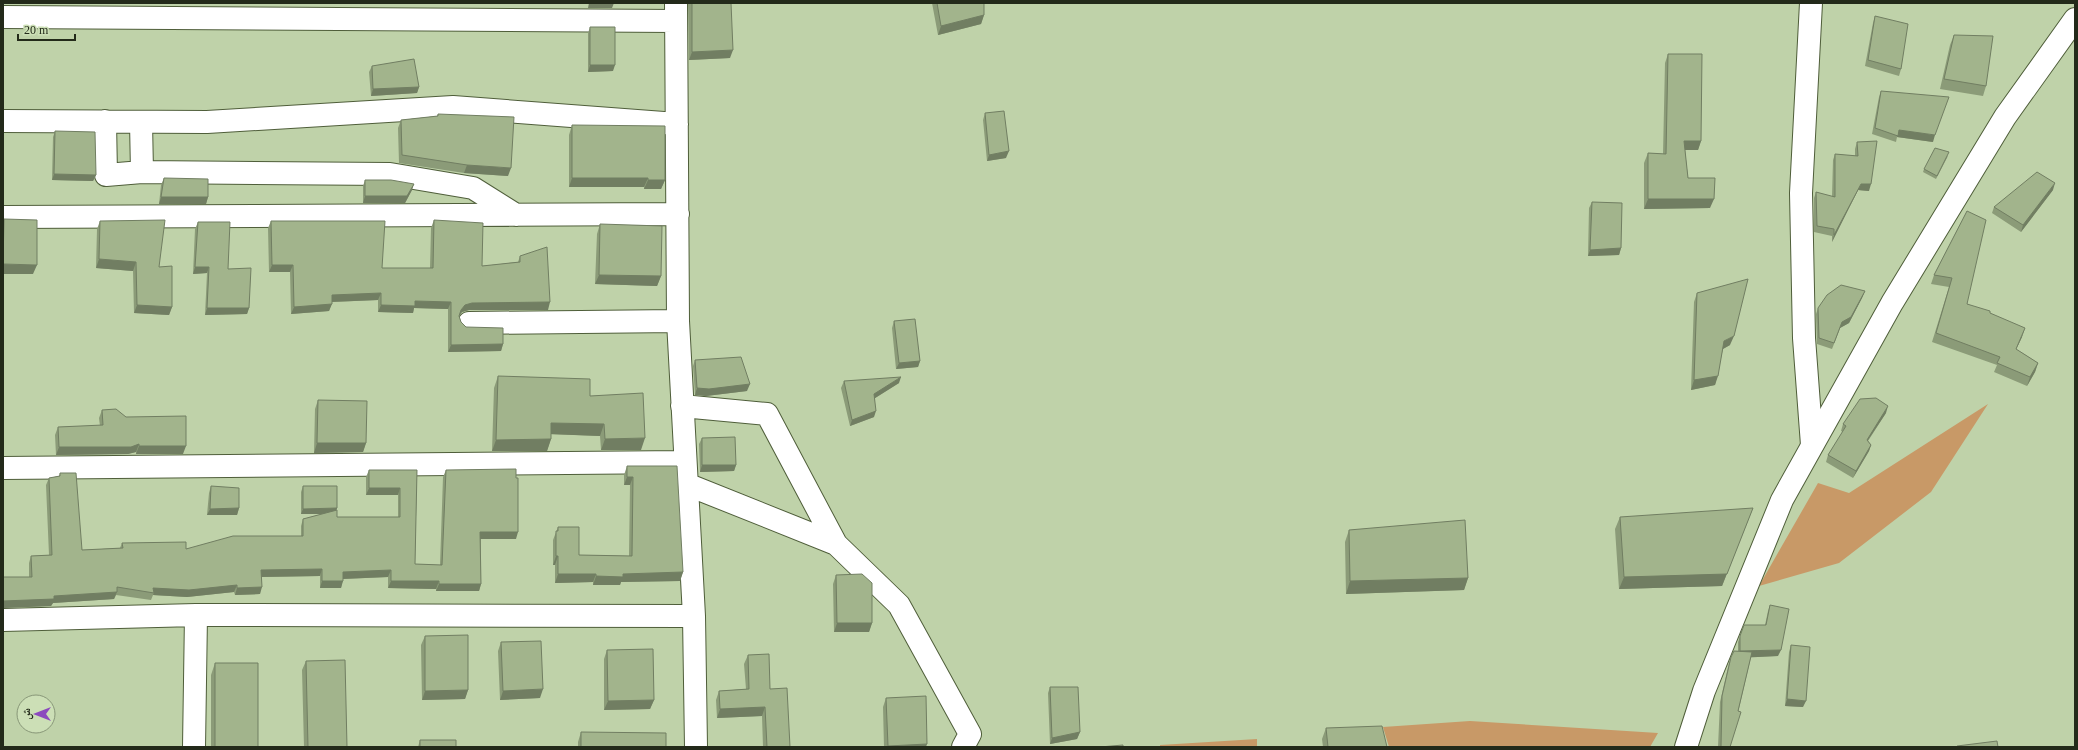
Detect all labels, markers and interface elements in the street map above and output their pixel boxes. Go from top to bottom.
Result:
scale bar [18,16,75,42]
text: 20 m [24,23,49,37]
north arrow [16,694,56,734]
text: ش [20,708,34,720]

